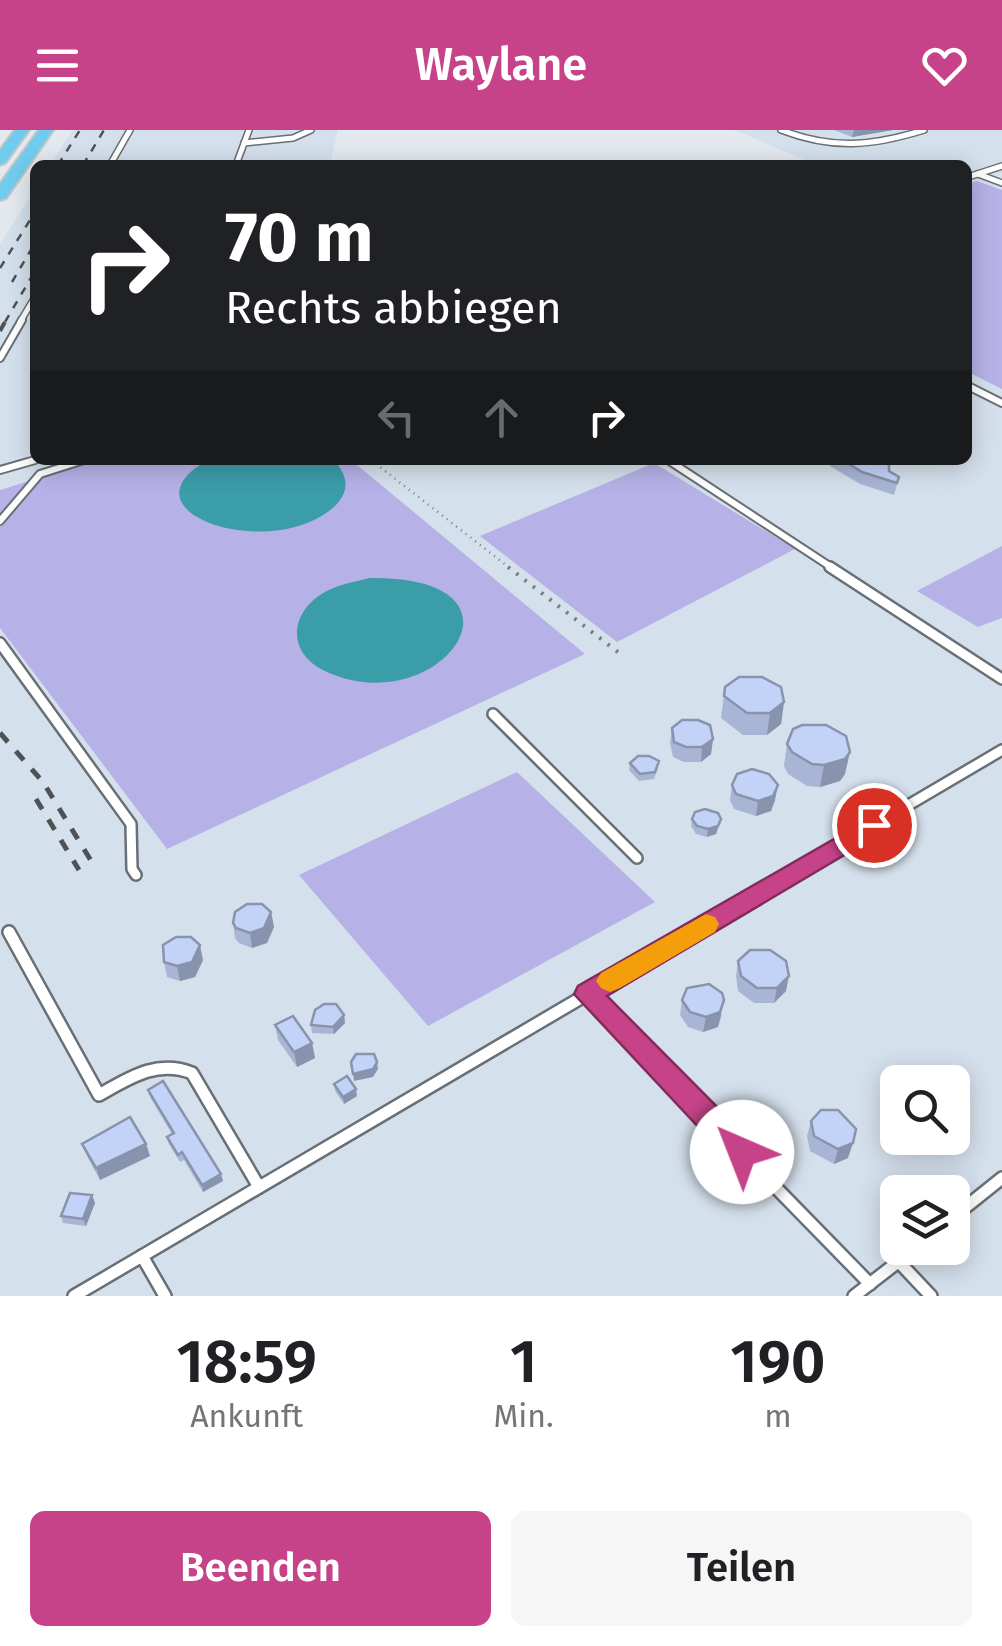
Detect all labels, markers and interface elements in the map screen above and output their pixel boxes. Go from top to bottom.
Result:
icon: menu [30,38,85,93]
text: Waylane [415,38,587,92]
icon: heart [917,38,972,93]
text: 70 m [225,196,374,280]
icon: right [60,200,190,330]
text: Rechts abbiegen [225,281,562,335]
icon: left [369,390,424,445]
icon: ahead [474,390,529,445]
icon: right [579,390,634,445]
pin [832,783,917,868]
icon: arrive [847,798,902,853]
map controls [880,1065,970,1265]
button: search [880,1065,970,1155]
position arrow [690,1100,794,1204]
button: layers [880,1175,970,1265]
text: 18:59 [176,1326,317,1398]
text: 1 [510,1326,537,1398]
text: 190 [730,1326,826,1398]
text: Ankunft [190,1397,303,1435]
text: Min. [493,1397,554,1435]
text: m [764,1397,792,1435]
button: Beenden [30,1511,491,1626]
button: Teilen [511,1511,972,1626]

